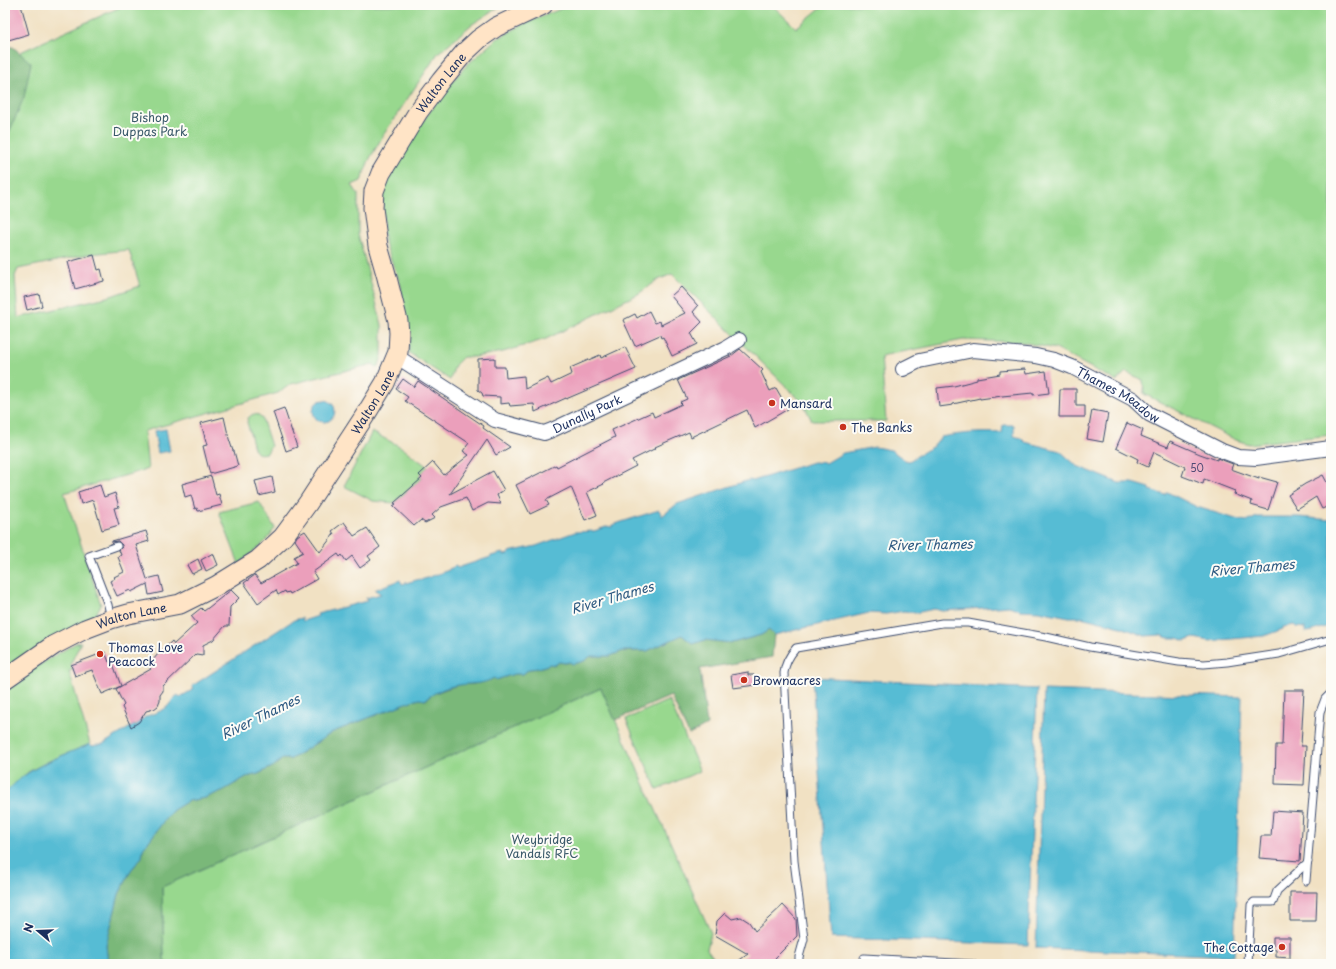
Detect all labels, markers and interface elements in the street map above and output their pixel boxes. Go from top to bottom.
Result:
street label: Walton Lane [411,48,470,117]
park label: Bishop Duppas Park [113,108,187,140]
street label: Thames Meadow [1073,362,1163,427]
street label: Walton Lane [346,367,399,438]
street label: Dunally Park [550,389,625,437]
place label: Mansard [780,394,833,412]
marker: Mansard [767,398,777,408]
place label: The Banks [851,418,913,436]
marker: The Banks [838,422,848,432]
house number: 50 [1190,460,1204,475]
water label: River Thames [887,534,975,554]
water label: River Thames [1209,554,1297,580]
water label: River Thames [569,576,657,618]
street label: Walton Lane [93,598,168,633]
place label: Thomas Love Peacock [108,638,183,670]
marker: Thomas Love Peacock [95,649,105,659]
place label: Brownacres [752,671,821,689]
marker: Brownacres [739,675,749,685]
water label: River Thames [218,688,304,743]
park label: Weybridge Vandals RFC [506,830,578,862]
north arrow [18,911,58,951]
text: N [19,920,38,934]
place label: The Cottage [1204,938,1274,956]
marker: The Cottage [1277,942,1287,952]

